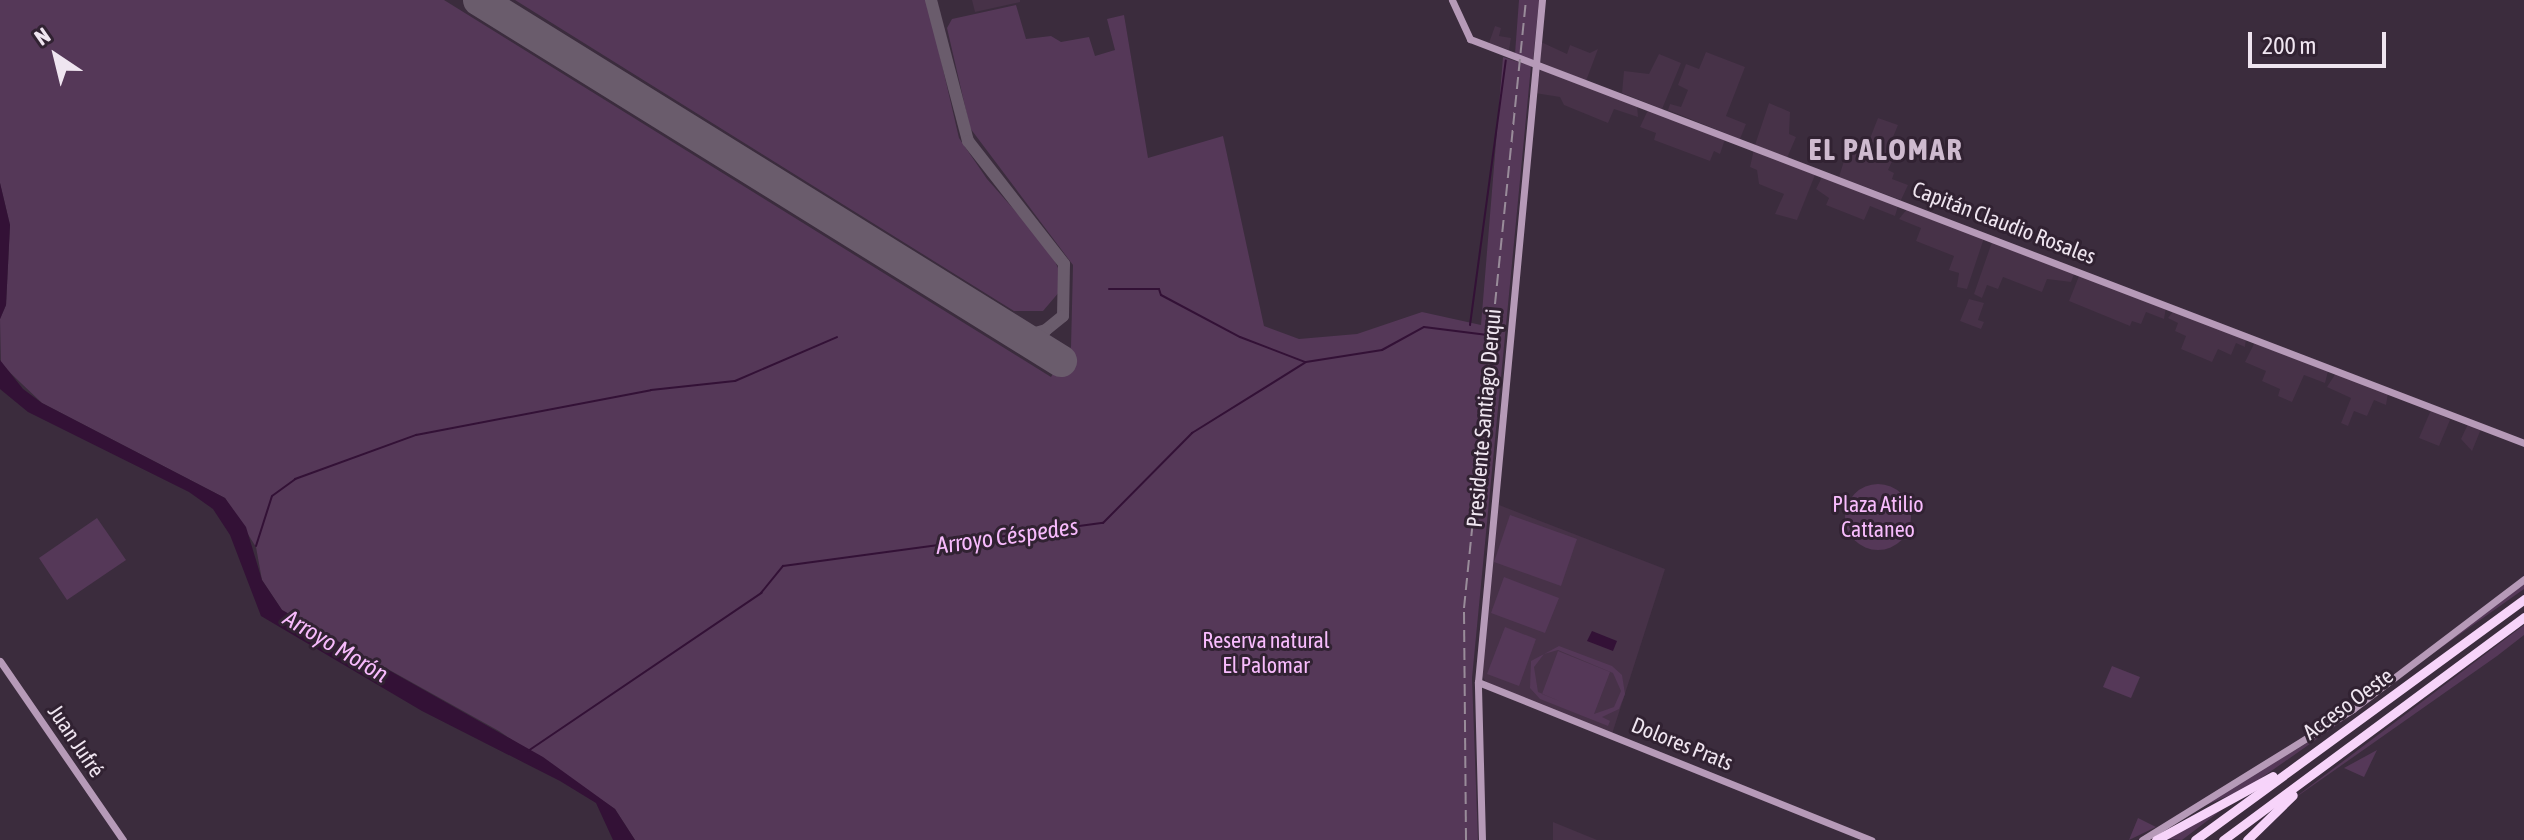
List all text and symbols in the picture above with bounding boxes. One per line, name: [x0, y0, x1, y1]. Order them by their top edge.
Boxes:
north arrow: [16, 16, 96, 96]
scale bar: [2252, 16, 2390, 66]
text: N: [29, 22, 55, 51]
text: 200 m: [2262, 32, 2316, 59]
district label: EL PALOMAR: [1808, 131, 1964, 167]
street label: Capitán Claudio Rosales: [1909, 176, 2099, 270]
street label: Presidente Santiago Derqui: [1461, 308, 1507, 528]
park label: Plaza Atilio Cattaneo: [1832, 491, 1924, 542]
water label: Arroyo Céspedes: [934, 512, 1080, 560]
water label: Arroyo Morón: [278, 604, 394, 688]
park label: Reserva natural El Palomar: [1202, 627, 1330, 678]
street label: Acceso Oeste: [2298, 662, 2398, 746]
street label: Juan Jufré: [42, 700, 110, 782]
street label: Dolores Prats: [1627, 712, 1737, 776]

